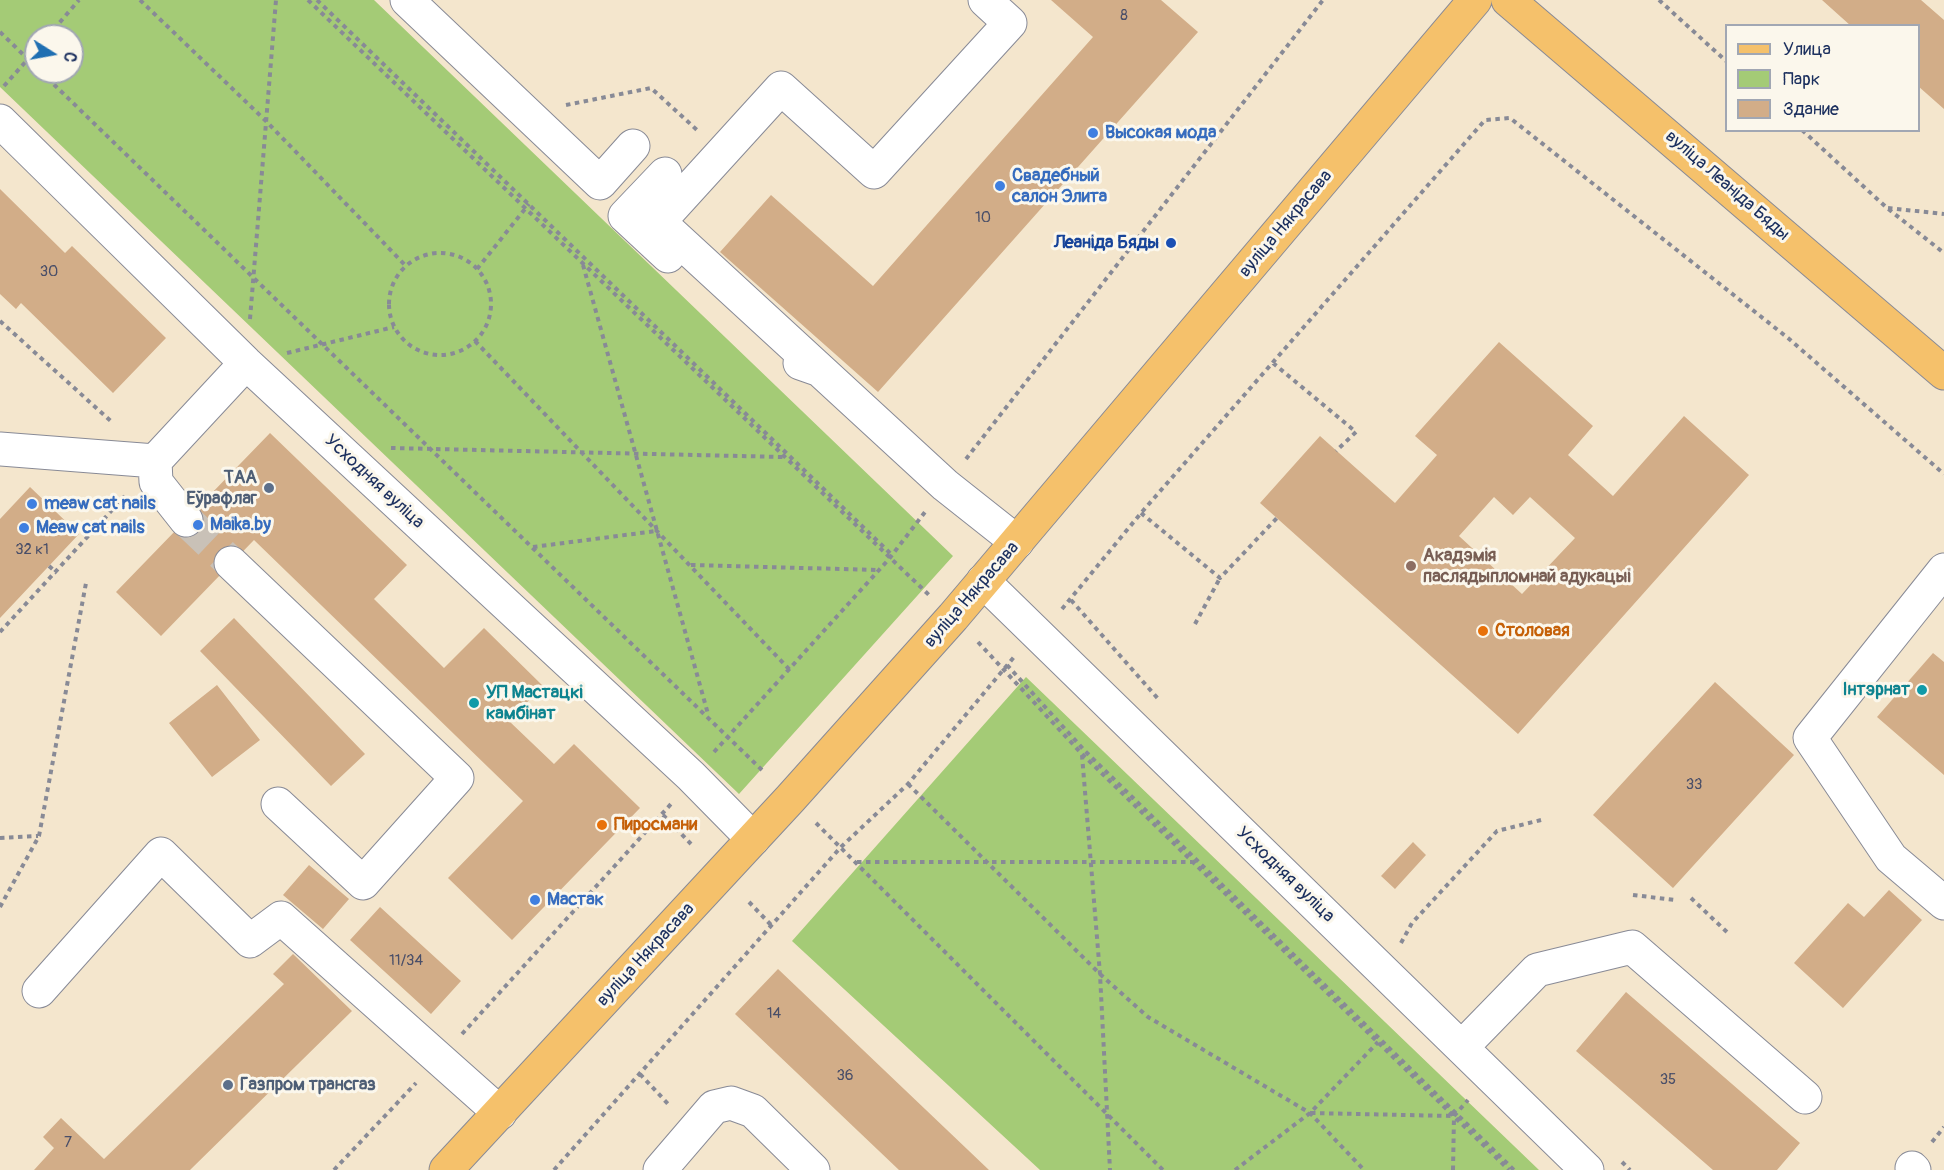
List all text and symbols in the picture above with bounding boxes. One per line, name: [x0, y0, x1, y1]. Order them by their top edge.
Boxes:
house number: 8: [1120, 7, 1128, 25]
north arrow: [24, 24, 84, 84]
legend: [1725, 24, 1920, 132]
text: Улица: [1783, 38, 1831, 61]
text: С: [59, 50, 80, 64]
text: Парк: [1783, 68, 1820, 91]
text: Здание: [1783, 98, 1839, 121]
place label: Высокая мода: [1105, 122, 1216, 144]
marker: Высокая мода: [1086, 126, 1100, 140]
street label: вуліца Леаніда Бяды: [1660, 126, 1794, 246]
place label: Свадебный салон Элита: [1012, 165, 1107, 207]
street label: вуліца Някрасава: [1235, 166, 1337, 282]
marker: Свадебный салон Элита: [993, 179, 1007, 193]
house number: 10: [975, 209, 991, 227]
place label: Леаніда Бяды: [1054, 232, 1159, 254]
marker: Леаніда Бяды: [1164, 236, 1178, 250]
house number: 30: [40, 263, 58, 281]
street label: Усходняя вуліца: [320, 430, 428, 534]
place label: ТАА Еўрафлаг: [186, 467, 257, 510]
marker: ТАА Еўрафлаг: [262, 481, 276, 495]
place label: meaw cat nails: [44, 493, 156, 515]
marker: meaw cat nails: [25, 497, 39, 511]
place label: Maika.by: [210, 514, 271, 536]
place label: Meaw cat nails: [36, 517, 144, 539]
marker: Maika.by: [191, 518, 205, 532]
marker: Meaw cat nails: [17, 521, 31, 535]
street label: вуліца Някрасава: [920, 538, 1024, 652]
house number: 32 к1: [15, 541, 49, 559]
place label: Акадэмія паслядыпломнай адукацыі: [1423, 545, 1631, 588]
marker: Акадэмія паслядыпломнай адукацыі: [1404, 559, 1418, 573]
place label: Столовая: [1495, 620, 1570, 642]
marker: Столовая: [1476, 624, 1490, 638]
place label: Інтэрнат: [1842, 679, 1910, 701]
place label: УП Мастацкі камбінат: [486, 682, 583, 724]
marker: Інтэрнат: [1915, 683, 1929, 697]
marker: УП Мастацкі камбінат: [467, 696, 481, 710]
house number: 33: [1686, 776, 1702, 794]
place label: Пиросмани: [614, 814, 697, 836]
marker: Пиросмани: [595, 818, 609, 832]
street label: Усходняя вуліца: [1231, 823, 1339, 927]
place label: Мастак: [547, 889, 604, 911]
marker: Мастак: [528, 893, 542, 907]
street label: вуліца Някрасава: [593, 899, 699, 1011]
house number: 11/34: [389, 952, 423, 970]
house number: 14: [767, 1005, 781, 1023]
house number: 36: [836, 1067, 854, 1085]
house number: 35: [1660, 1071, 1676, 1089]
place label: Газпром трансгаз: [240, 1074, 376, 1096]
marker: Газпром трансгаз: [221, 1078, 235, 1092]
house number: 7: [64, 1134, 72, 1152]

